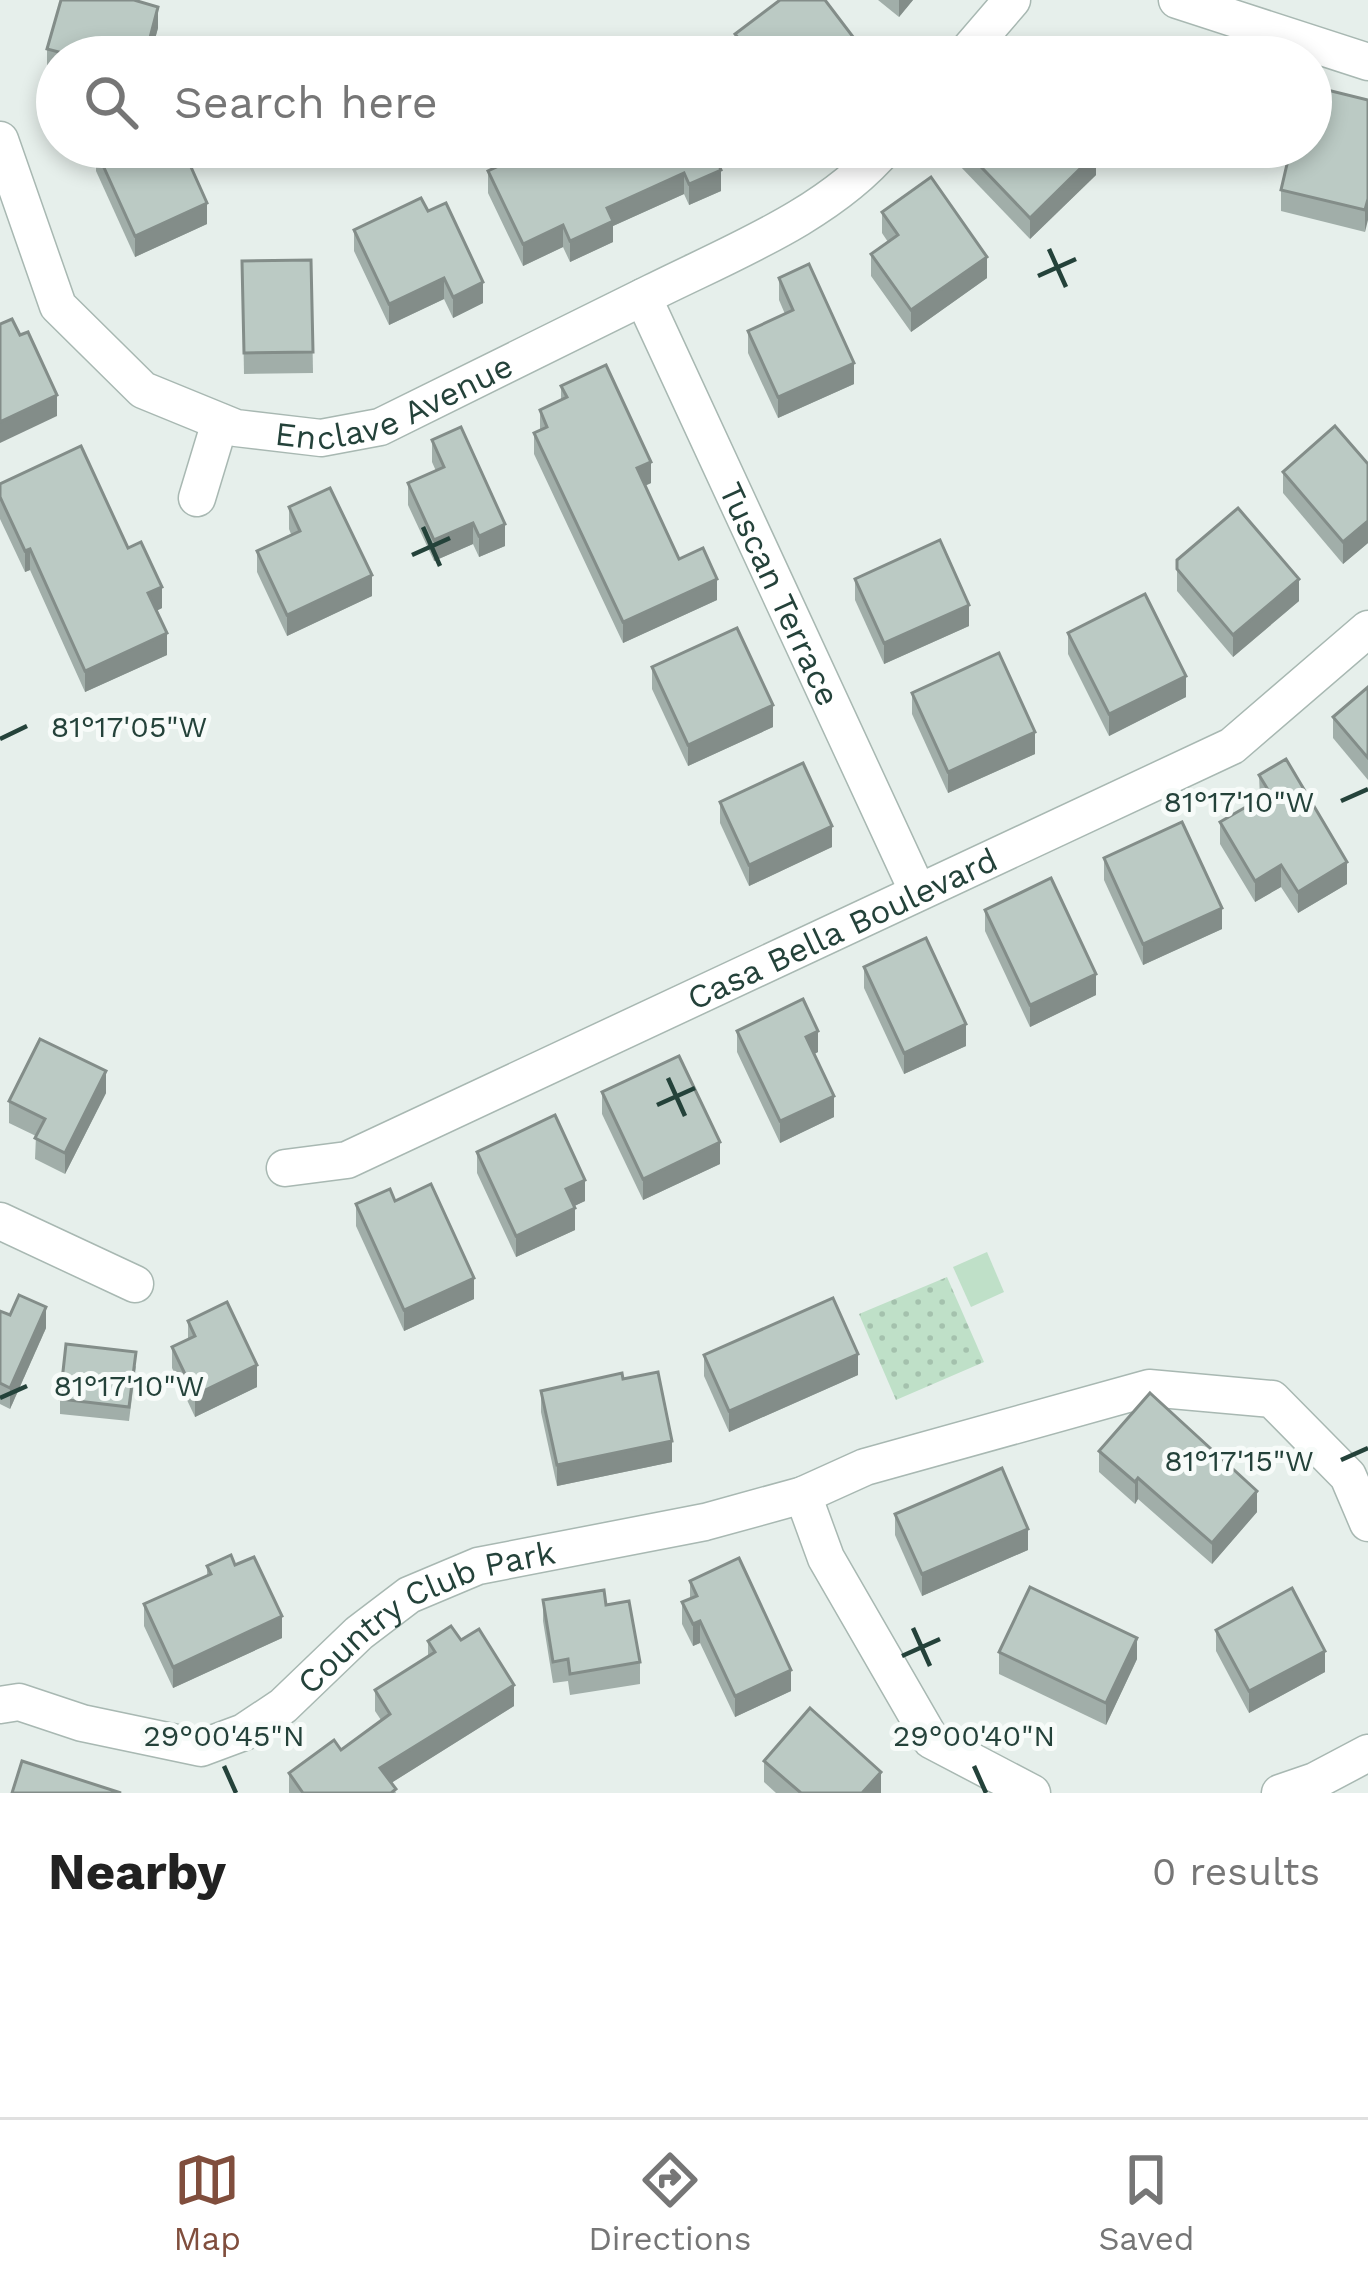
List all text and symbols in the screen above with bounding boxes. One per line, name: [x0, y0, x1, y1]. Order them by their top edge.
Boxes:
search box: [36, 36, 1332, 168]
icon: search: [78, 69, 144, 135]
text: Search here: [174, 76, 438, 129]
street label: Enclave Avenue: [273, 345, 519, 458]
street label: Tuscan Terrace: [712, 476, 849, 712]
text: 81°17'05"W: [51, 709, 207, 744]
text: 81°17'10"W: [1164, 784, 1314, 819]
street label: Casa Bella Boulevard: [681, 839, 1003, 1018]
text: 81°17'10"W: [54, 1368, 204, 1403]
text: 81°17'15"W: [1164, 1443, 1314, 1478]
street label: Country Club Park: [289, 1532, 558, 1701]
text: 29°00'45"N: [143, 1718, 305, 1753]
text: 29°00'40"N: [893, 1718, 1055, 1753]
text: Nearby: [48, 1842, 226, 1901]
text: 0 results: [1152, 1849, 1320, 1894]
tab: Map: [174, 2147, 241, 2258]
tab: Directions: [588, 2147, 751, 2258]
tab: Saved: [1099, 2147, 1194, 2258]

